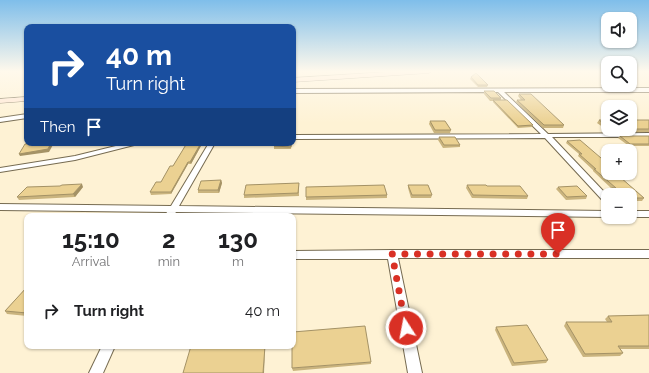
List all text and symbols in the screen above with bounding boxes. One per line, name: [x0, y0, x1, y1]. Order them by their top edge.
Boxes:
map controls: [601, 12, 637, 224]
button: sound: [601, 12, 637, 48]
text: 40 m: [106, 39, 172, 72]
icon: right: [40, 40, 92, 92]
button: search: [601, 56, 637, 92]
text: Turn right: [106, 73, 185, 94]
button: layers: [601, 100, 637, 136]
icon: arrive: [83, 116, 105, 138]
text: Then: [40, 118, 75, 136]
button: +: [601, 144, 637, 180]
button: −: [601, 188, 637, 224]
pin: [541, 213, 575, 254]
icon: arrive: [547, 219, 569, 241]
text: 15:10: [62, 225, 120, 254]
text: 2: [162, 225, 176, 254]
text: 130: [218, 225, 258, 254]
text: Arrival: [72, 254, 110, 269]
text: min: [158, 254, 180, 269]
text: m: [232, 254, 244, 269]
icon: right: [40, 300, 62, 322]
text: Turn right: [74, 302, 144, 320]
text: 40 m: [245, 302, 280, 320]
position arrow: [385, 307, 427, 349]

